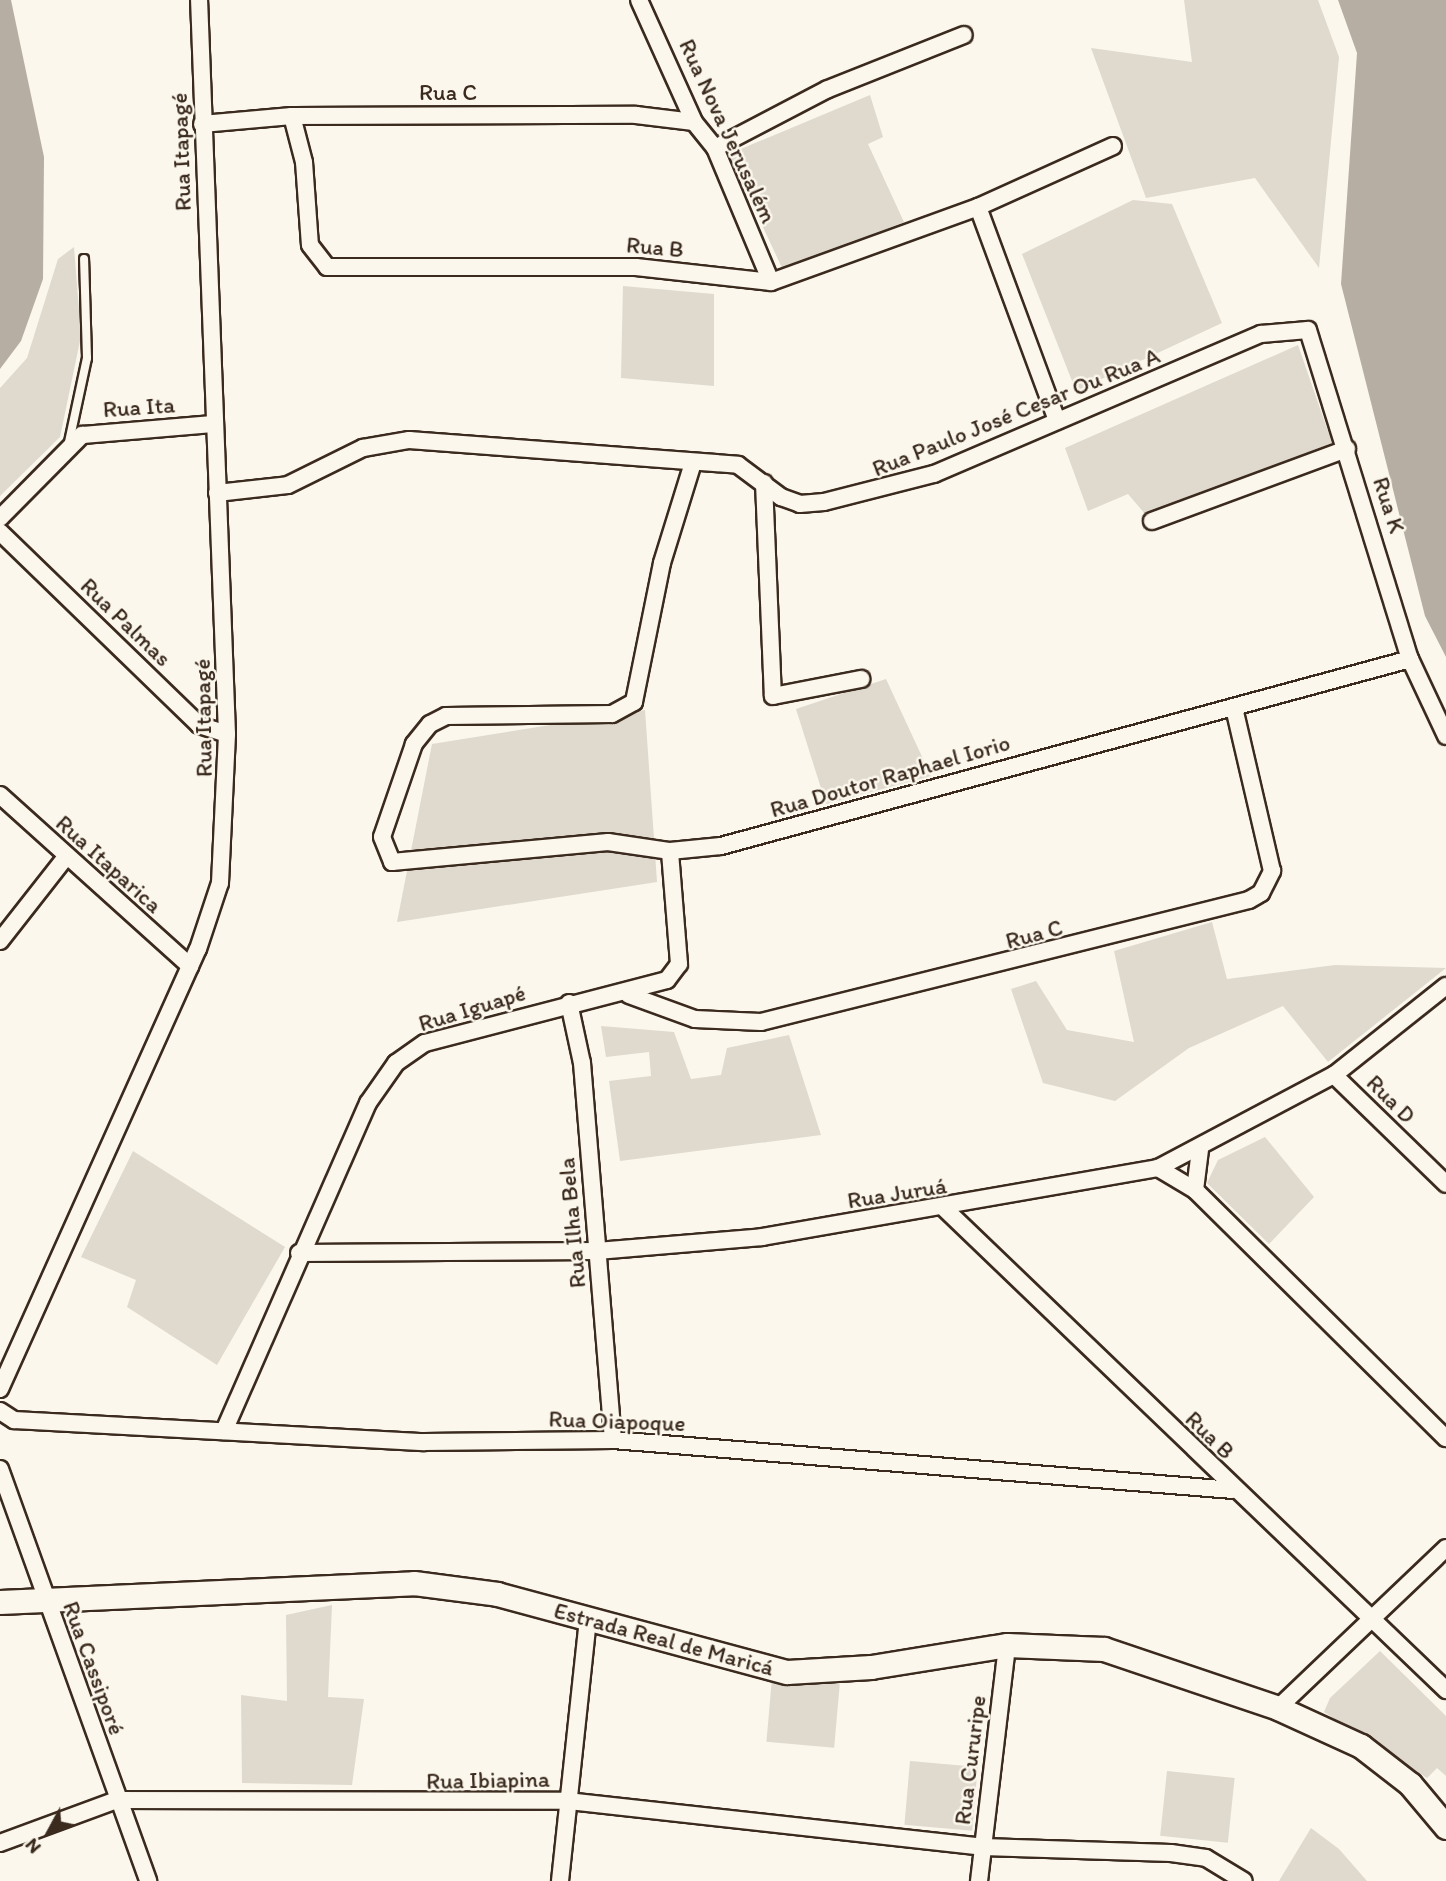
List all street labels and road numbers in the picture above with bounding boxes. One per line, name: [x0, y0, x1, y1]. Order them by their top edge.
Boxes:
street label: Rua Nova Jerusalém: [673, 34, 783, 228]
street label: Rua C: [419, 78, 477, 106]
street label: Rua Itapagé: [165, 93, 197, 211]
street label: Rua B: [625, 231, 685, 263]
street label: Rua Paulo José Cesar Ou Rua A: [869, 342, 1163, 482]
street label: Rua Ita: [102, 391, 176, 423]
street label: Rua K: [1367, 473, 1411, 537]
street label: Rua Palmas: [75, 572, 177, 672]
street label: Rua Itapagé: [188, 659, 218, 777]
street label: Rua Doutor Raphael Iorio: [767, 729, 1013, 823]
street label: Rua Itaparica: [50, 809, 168, 919]
street label: Rua C: [1002, 913, 1066, 955]
street label: Rua Iguapé: [415, 979, 529, 1037]
street label: Rua D: [1361, 1069, 1421, 1129]
street label: Rua Ilha Bela: [553, 1157, 591, 1289]
street label: Rua Juruá: [845, 1172, 949, 1214]
street label: Rua Oiapoque: [548, 1405, 686, 1437]
street label: Rua B: [1180, 1405, 1240, 1465]
street label: Estrada Real de Maricá: [551, 1596, 777, 1682]
street label: Rua Cassiporé: [57, 1597, 131, 1739]
street label: Rua Cururipe: [948, 1694, 992, 1826]
street label: Rua Ibiapina: [426, 1765, 550, 1795]

